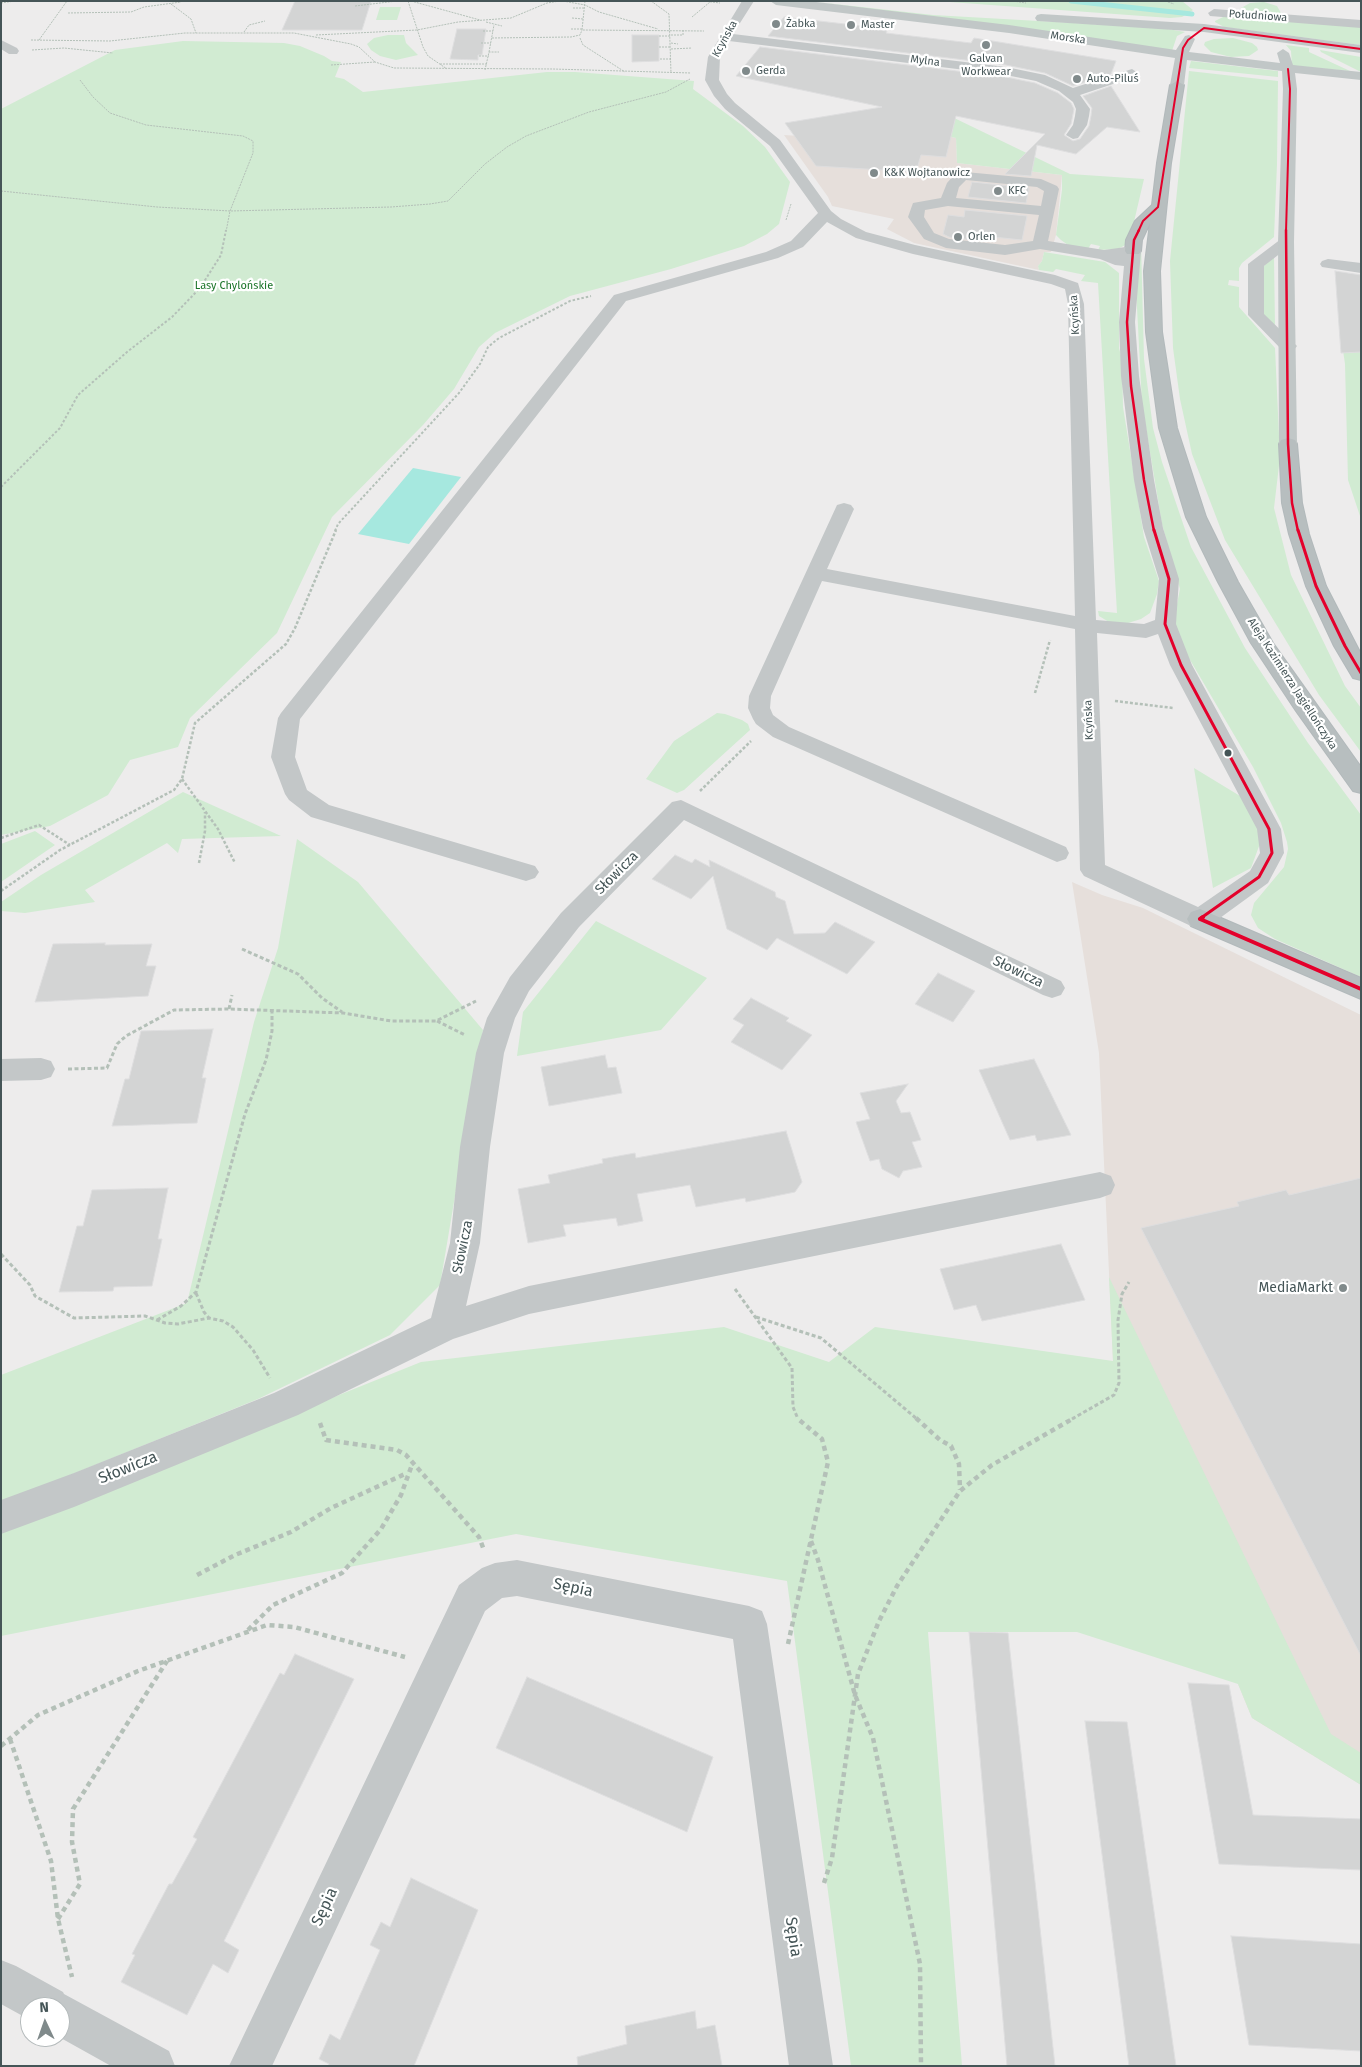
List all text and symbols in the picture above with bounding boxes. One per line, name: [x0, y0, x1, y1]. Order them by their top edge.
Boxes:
street label: Południowa: [1228, 7, 1288, 25]
place label: Żabka: [786, 17, 816, 31]
street label: Kcyńska: [710, 18, 740, 60]
marker: Żabka: [770, 18, 782, 30]
place label: Master: [861, 18, 895, 32]
marker: Master: [845, 19, 857, 31]
street label: Morska: [1049, 29, 1087, 47]
marker: Galvan Workwear: [980, 39, 992, 51]
place label: Galvan Workwear: [961, 52, 1011, 78]
street label: Mylna: [909, 53, 941, 69]
place label: Gerda: [756, 64, 785, 78]
marker: Gerda: [740, 65, 752, 77]
place label: Auto-Piluś: [1087, 72, 1139, 86]
marker: Auto-Piluś: [1071, 73, 1083, 85]
place label: K&K Wojtanowicz: [884, 166, 970, 180]
marker: K&K Wojtanowicz: [868, 167, 880, 179]
place label: KFC: [1008, 184, 1026, 198]
marker: KFC: [992, 185, 1004, 197]
place label: Orlen: [968, 230, 995, 244]
marker: Orlen: [952, 231, 964, 243]
park label: Lasy Chylońskie: [195, 279, 273, 293]
street label: Kcyńska: [1067, 295, 1083, 335]
street label: Aleja Kazimierza Jagiellończyka: [1244, 616, 1340, 752]
street label: Kcyńska: [1082, 700, 1096, 740]
unlabelled marker: [1223, 748, 1233, 758]
street label: Słowicza: [592, 848, 642, 898]
street label: Słowicza: [990, 953, 1046, 991]
street label: Słowicza: [449, 1219, 477, 1275]
place label: MediaMarkt: [1258, 1280, 1333, 1296]
marker: MediaMarkt: [1337, 1282, 1349, 1294]
street label: Słowicza: [96, 1447, 160, 1489]
street label: Sępia: [551, 1574, 595, 1602]
street label: Sępia: [308, 1885, 342, 1929]
street label: Sępia: [781, 1916, 805, 1958]
north arrow: [20, 1997, 70, 2047]
text: N: [39, 1999, 49, 2016]

